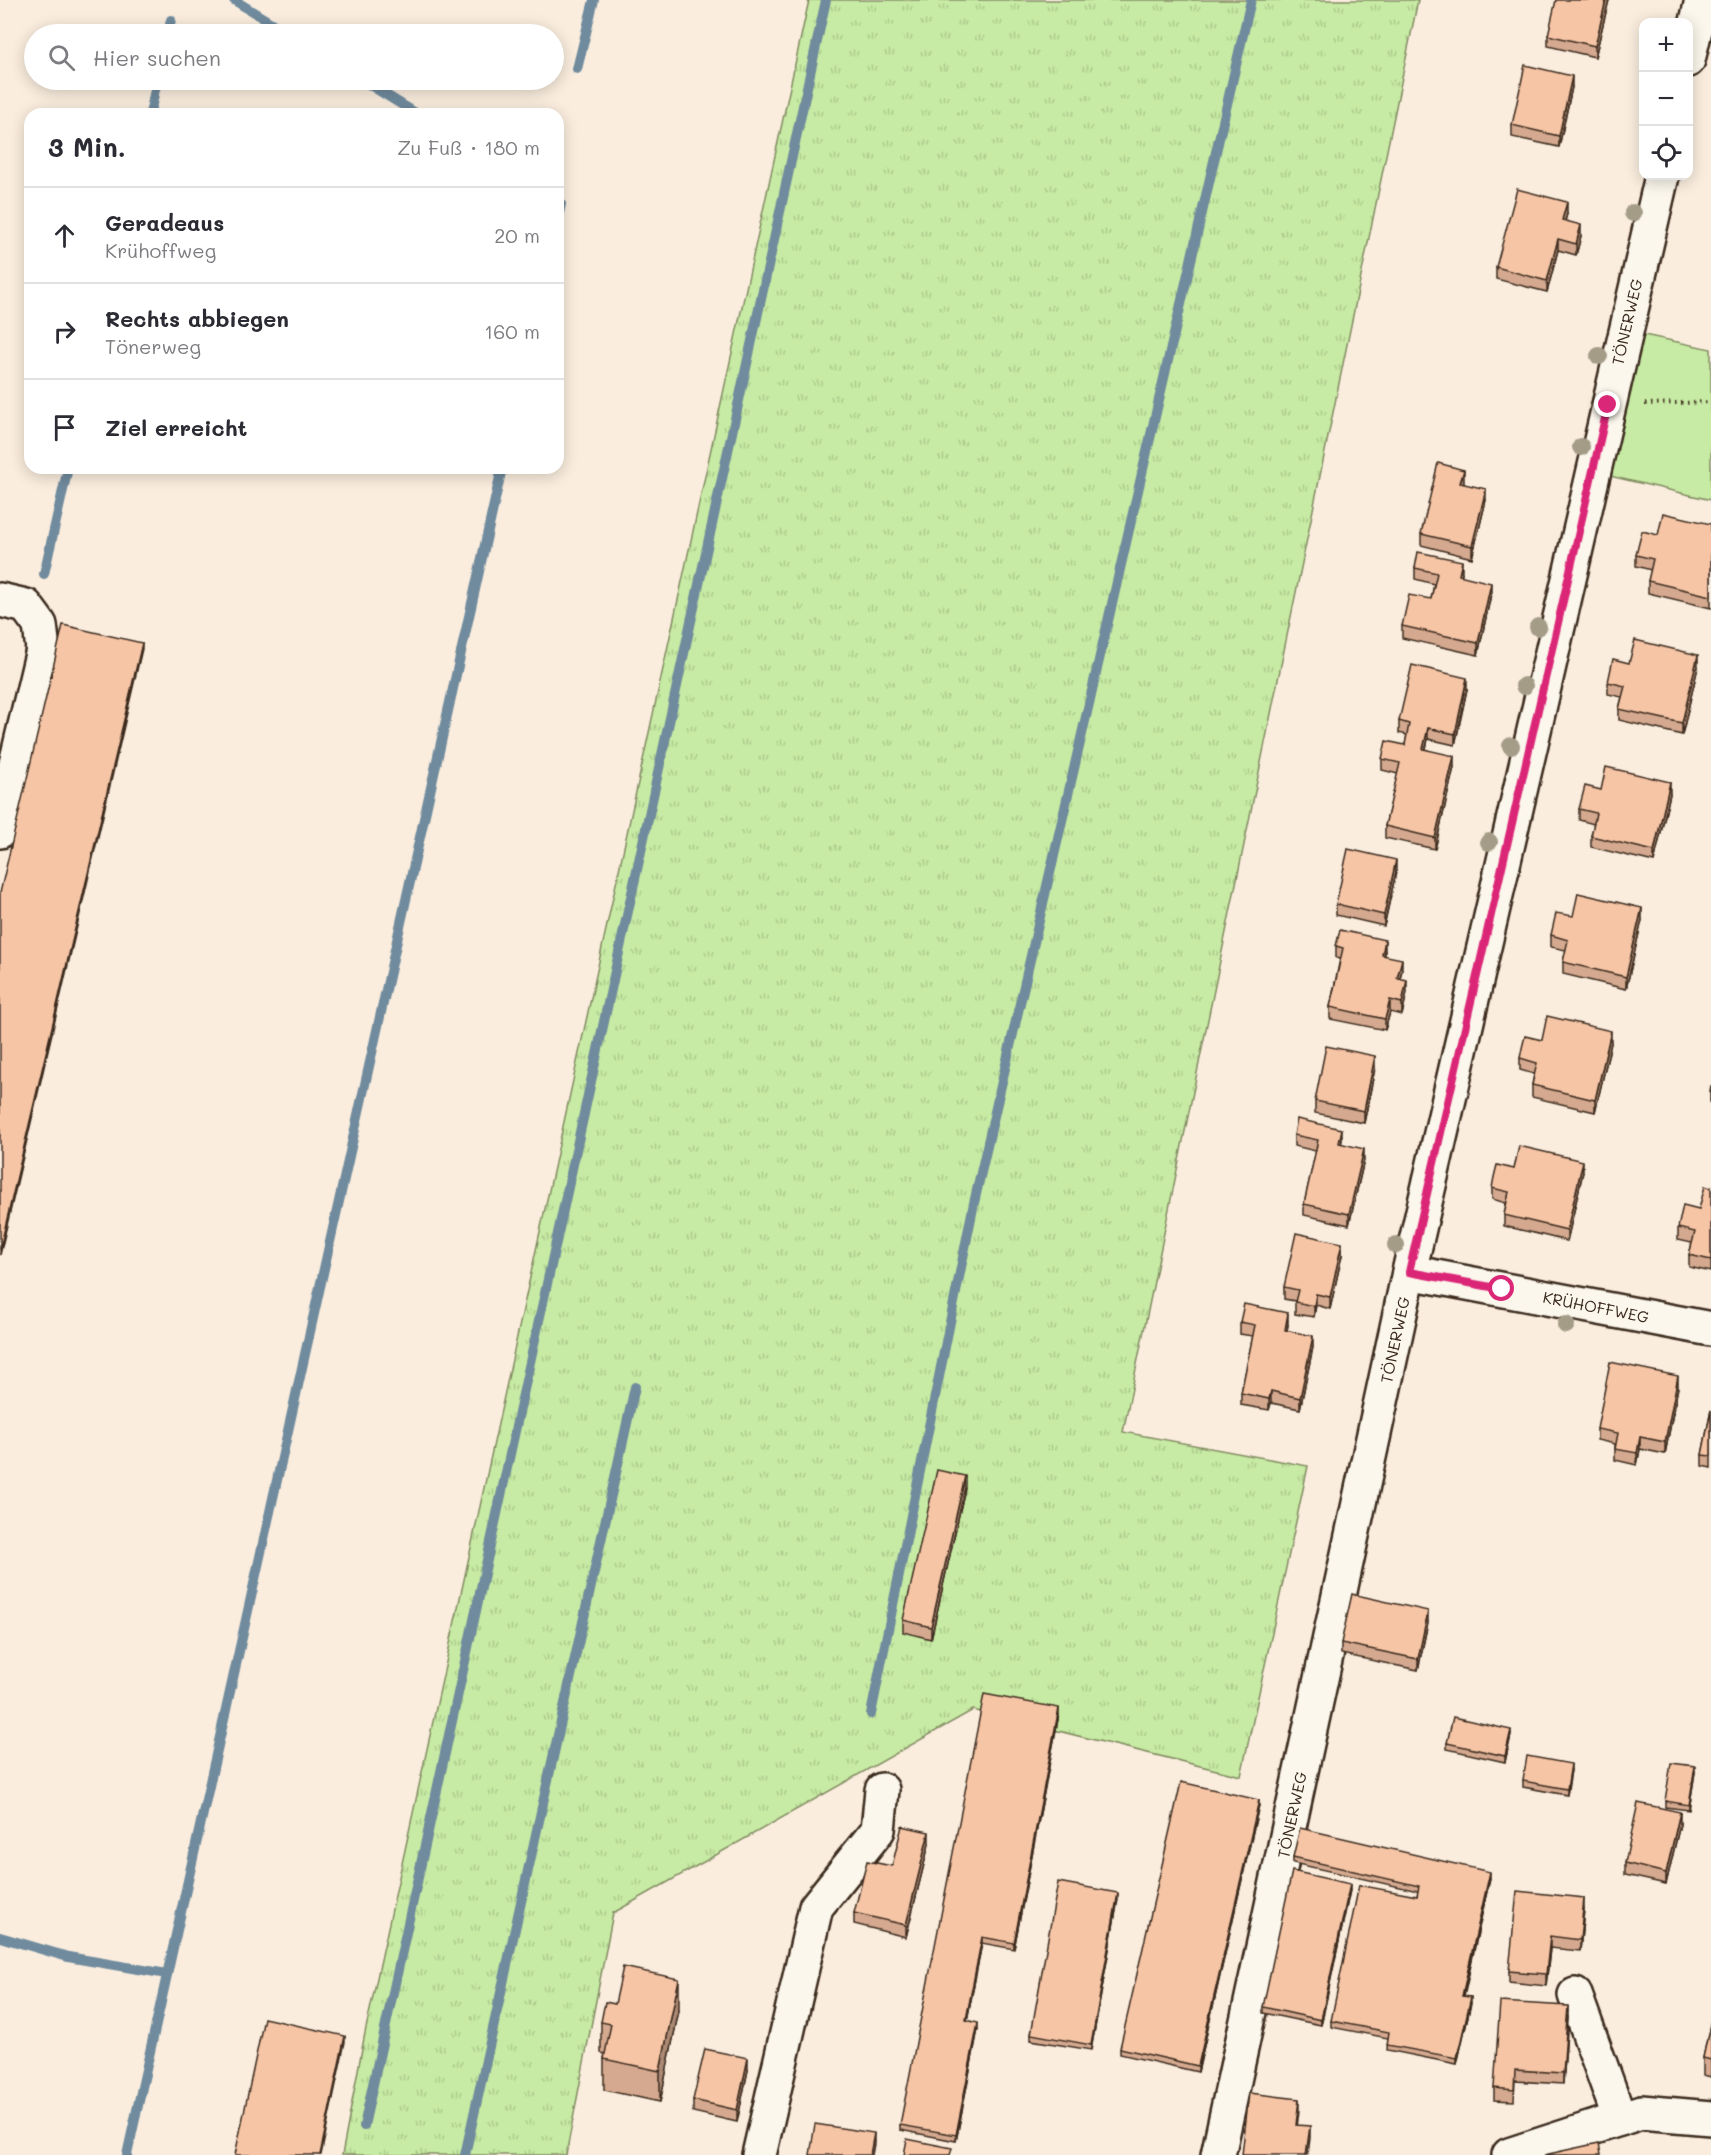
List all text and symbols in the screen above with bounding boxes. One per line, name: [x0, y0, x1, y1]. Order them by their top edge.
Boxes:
map controls: [1639, 18, 1693, 180]
button: +: [1639, 18, 1693, 72]
search box: [24, 24, 564, 90]
icon: search: [45, 41, 78, 74]
text: Hier suchen: [93, 43, 221, 72]
button: −: [1639, 72, 1693, 126]
button: locate: [1639, 126, 1693, 180]
text: 3 Min.: [48, 130, 126, 164]
text: Zu Fuß · 180 m: [397, 134, 540, 160]
text: Geradeaus: [105, 208, 224, 237]
icon: ahead: [48, 219, 81, 252]
text: 20 m: [494, 222, 540, 248]
text: Krühoffweg: [105, 237, 216, 263]
street label: TÖNERWEG: [1606, 277, 1647, 367]
text: Rechts abbiegen: [105, 304, 289, 333]
icon: right: [48, 315, 81, 348]
text: 160 m: [484, 318, 540, 344]
text: Tönerweg: [105, 333, 201, 359]
route end: [1594, 391, 1620, 417]
icon: arrive: [48, 411, 81, 444]
text: Ziel erreicht: [105, 413, 247, 442]
route start: [1488, 1275, 1514, 1301]
street label: KRÜHOFFWEG: [1541, 1286, 1651, 1327]
street label: TÖNERWEG: [1375, 1295, 1414, 1385]
street label: TÖNERWEG: [1272, 1770, 1311, 1860]

